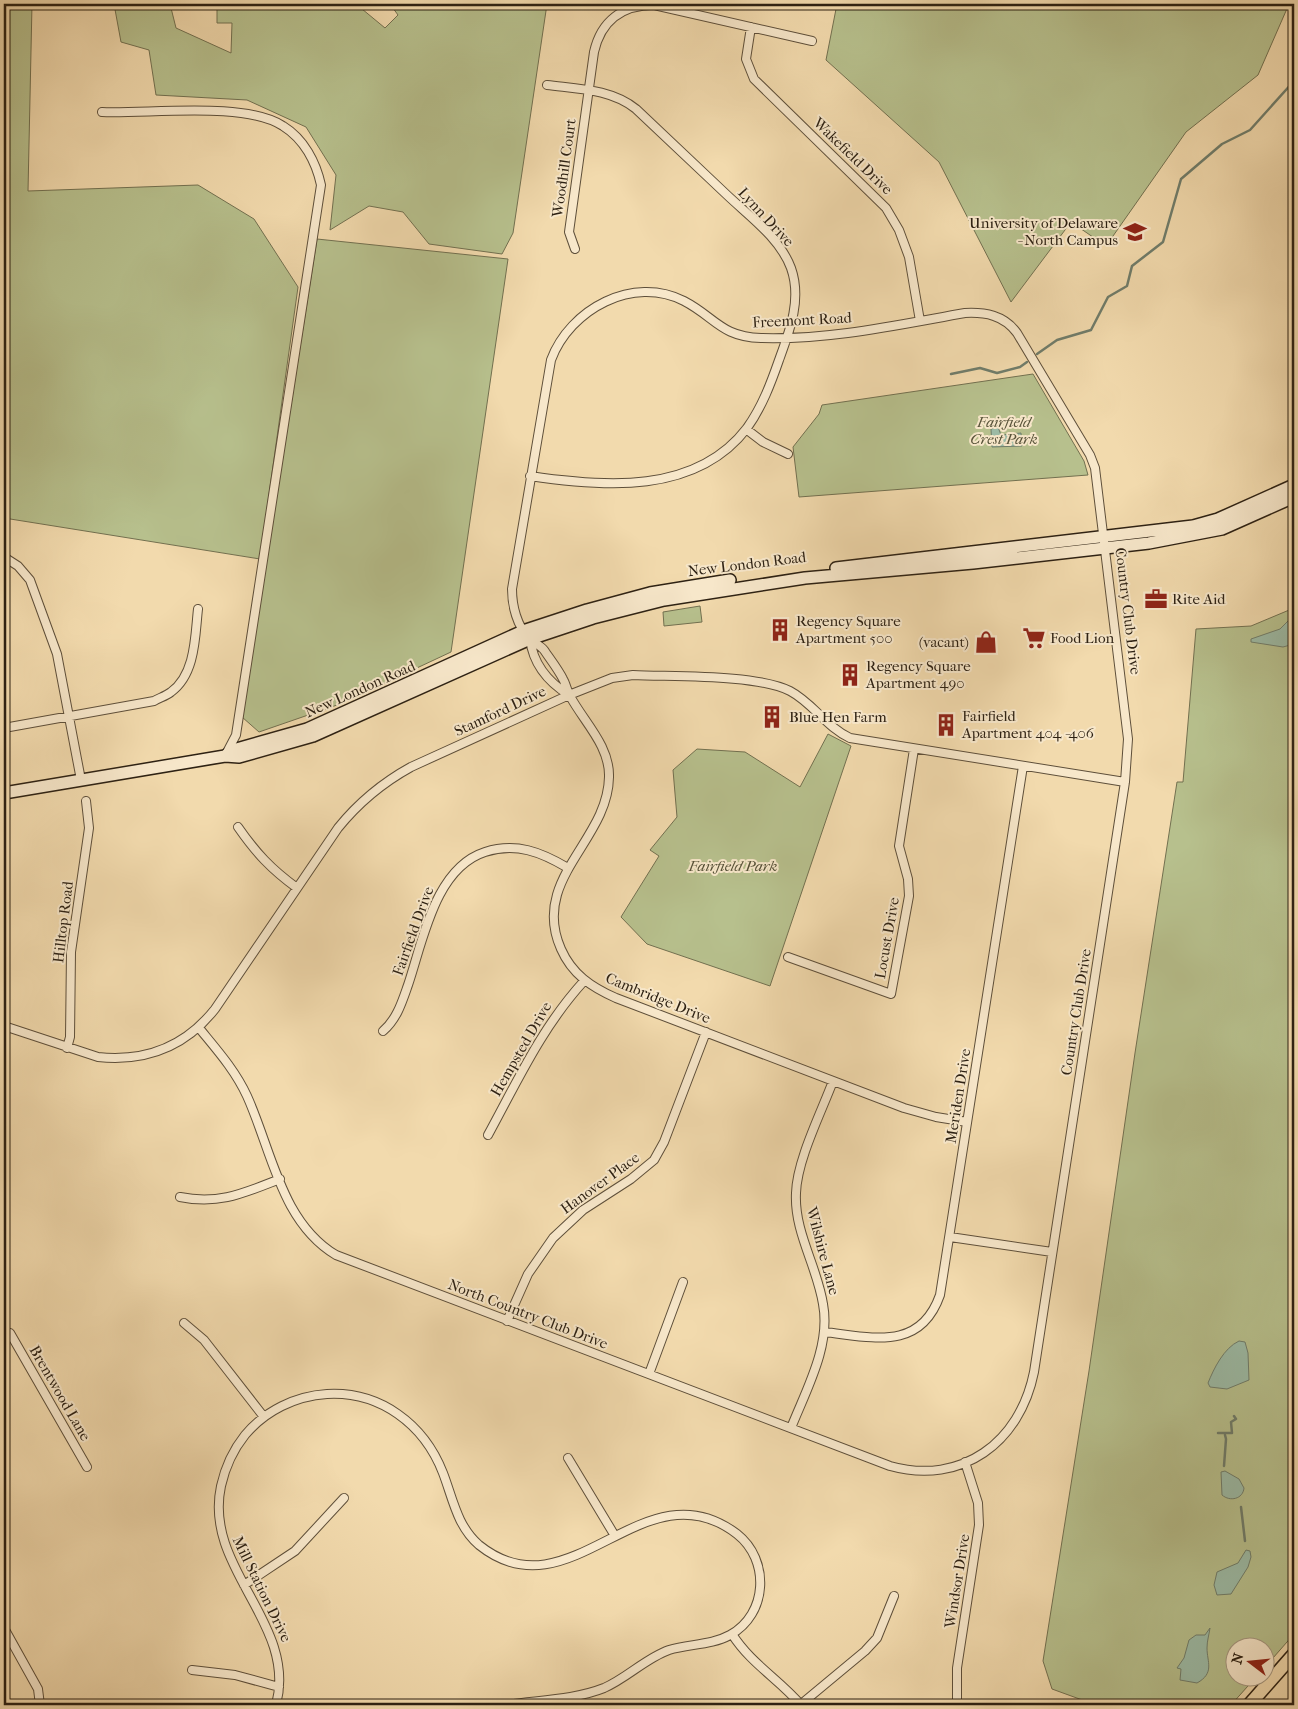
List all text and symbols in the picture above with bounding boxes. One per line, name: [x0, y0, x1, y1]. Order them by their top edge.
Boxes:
street label: Wakefield Drive: [809, 113, 897, 199]
street label: Woodhill Court: [548, 117, 580, 219]
street label: Lynn Drive: [734, 184, 798, 251]
place label: University of Delaware - North Campus: [969, 214, 1119, 249]
school or university icon: University of Delaware - North Campus: [1122, 219, 1148, 245]
street label: Freemont Road: [752, 308, 853, 332]
park label: Fairfield Crest Park: [970, 413, 1038, 448]
street label: Country Club Drive: [1111, 546, 1145, 676]
street label: New London Road: [687, 548, 808, 580]
office icon: Rite Aid: [1143, 586, 1169, 612]
place label: Rite Aid: [1172, 590, 1226, 608]
place label: Regency Square Apartment 500: [795, 612, 901, 647]
building icon: Regency Square Apartment 500: [767, 617, 793, 643]
supermarket icon: Food Lion: [1021, 625, 1047, 651]
shop icon: (vacant): [973, 629, 999, 655]
place label: Food Lion: [1050, 629, 1114, 647]
place label: (vacant): [919, 633, 969, 651]
street label: New London Road: [302, 656, 419, 721]
place label: Regency Square Apartment 490: [865, 657, 971, 692]
building icon: Regency Square Apartment 490: [837, 662, 863, 688]
street label: Stamford Drive: [451, 682, 549, 740]
building icon: Blue Hen Farm: [759, 704, 785, 730]
place label: Fairfield Apartment 404 -406: [961, 707, 1095, 742]
place label: Blue Hen Farm: [789, 708, 887, 726]
building icon: Fairfield Apartment 404 -406: [933, 712, 959, 738]
park label: Fairfield Park: [688, 857, 777, 875]
street label: Hilltop Road: [49, 879, 77, 964]
street label: Fairfield Drive: [389, 883, 438, 978]
street label: Locust Drive: [871, 895, 903, 980]
street label: Country Club Drive: [1057, 947, 1095, 1077]
street label: Cambridge Drive: [603, 969, 714, 1027]
street label: Hempsted Drive: [487, 998, 556, 1099]
street label: Meriden Drive: [942, 1047, 974, 1145]
street label: Hanover Place: [557, 1148, 643, 1218]
street label: Wilshire Lane: [802, 1204, 844, 1298]
street label: North Country Club Drive: [445, 1275, 611, 1353]
street label: Brentwood Lane: [25, 1342, 95, 1444]
street label: Windsor Drive: [941, 1532, 973, 1630]
street label: Mill Station Drive: [229, 1533, 296, 1645]
north arrow: [1226, 1636, 1276, 1686]
text: N: [1228, 1651, 1248, 1666]

